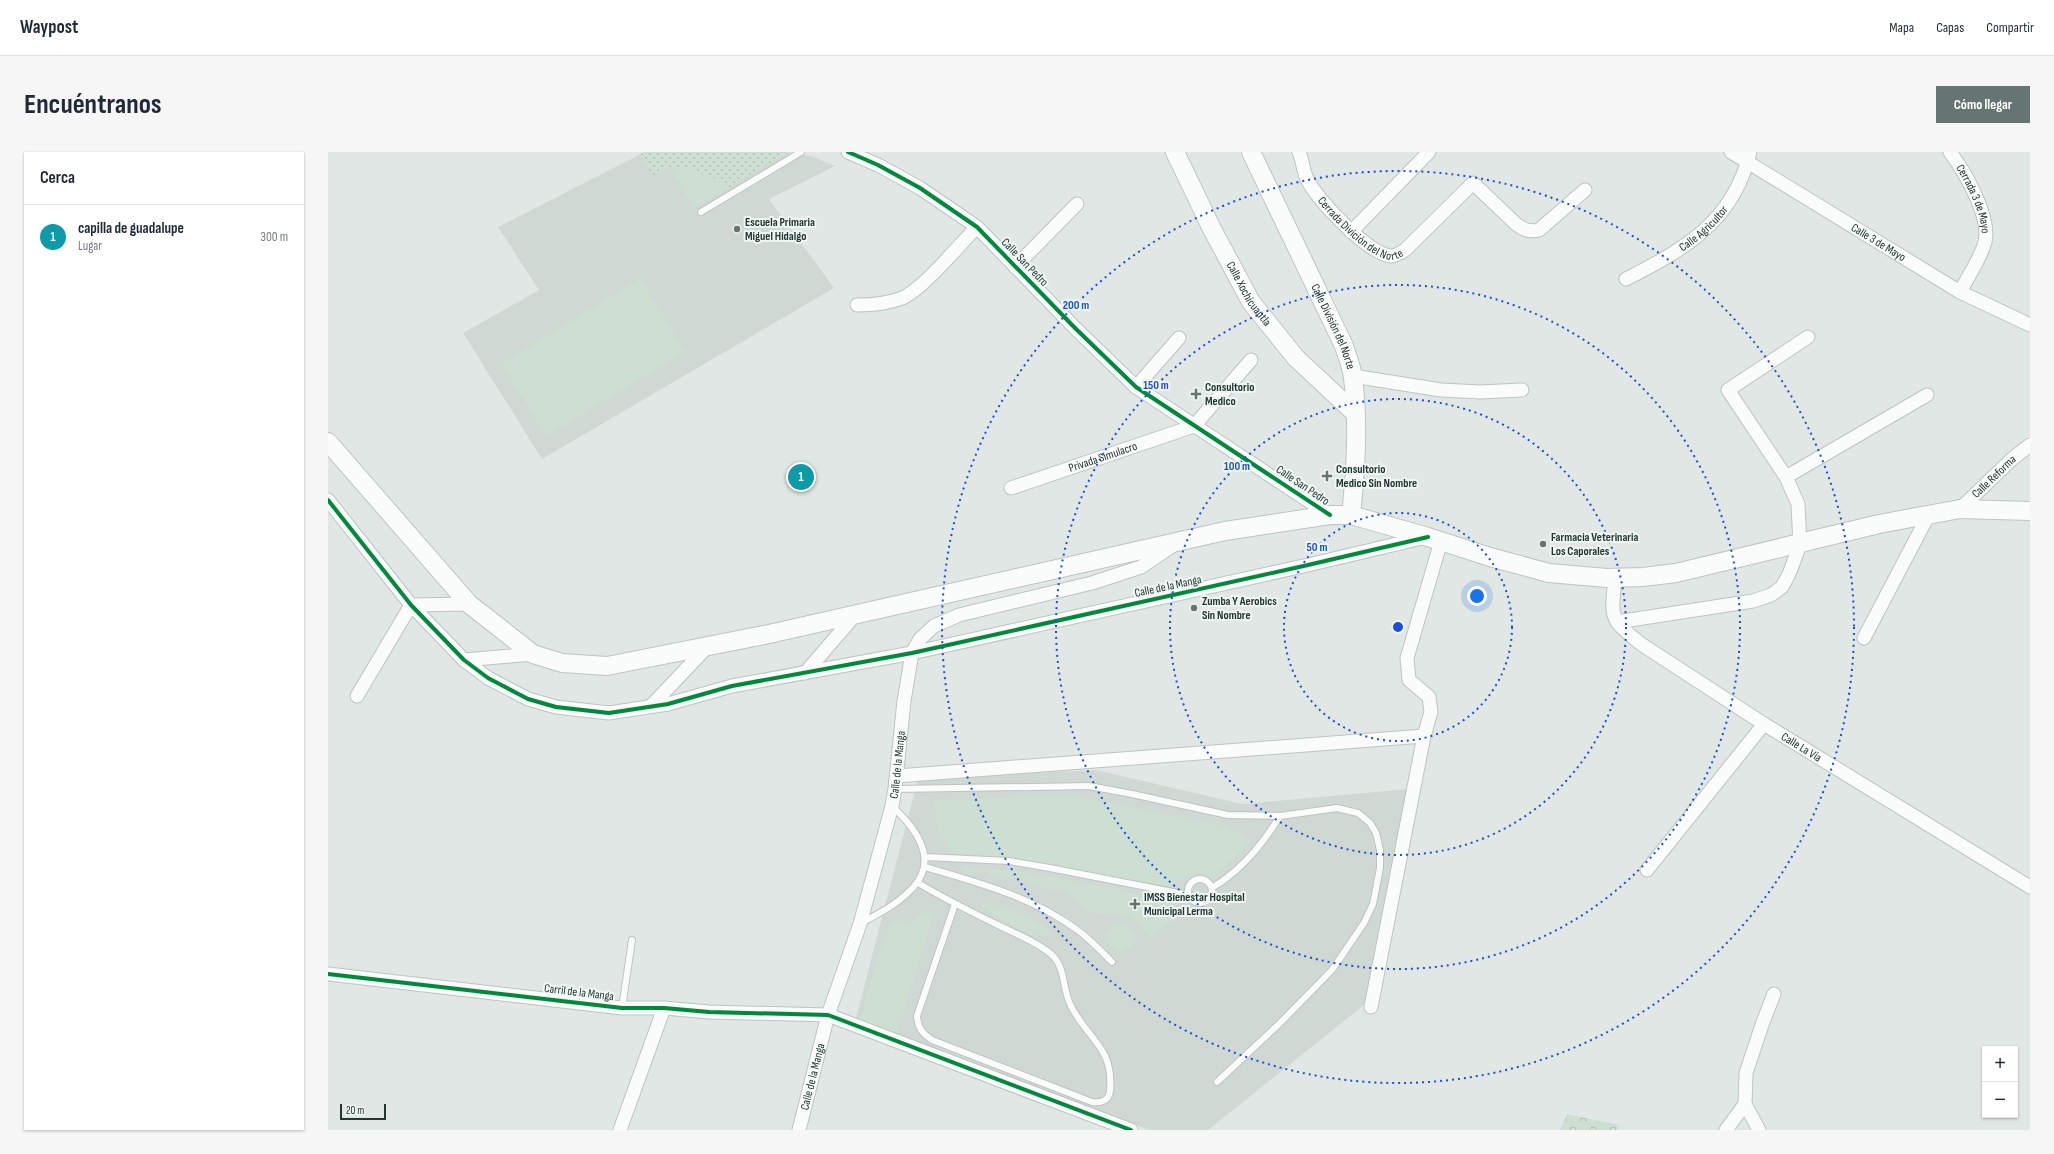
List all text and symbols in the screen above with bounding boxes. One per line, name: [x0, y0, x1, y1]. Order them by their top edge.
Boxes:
text: Waypost: [20, 16, 78, 39]
text: Mapa: [1889, 19, 1914, 36]
text: Capas: [1936, 19, 1964, 36]
text: Compartir: [1986, 19, 2034, 36]
button: Cómo llegar: [1936, 86, 2030, 123]
text: Encuéntranos: [24, 88, 162, 121]
street label: Cerrada 3 de Mayo: [1952, 162, 1993, 234]
text: Cerca: [40, 168, 75, 188]
street label: Cerrada Divición del Norte: [1314, 194, 1406, 264]
street label: Calle Agricultor: [1676, 202, 1732, 255]
place label: Escuela Primaria Miguel Hidalgo: [745, 215, 815, 244]
text: capilla de guadalupe: [78, 219, 184, 238]
street label: Calle 3 de Mayo: [1848, 220, 1908, 265]
marker: Escuela Primaria Miguel Hidalgo: [732, 224, 742, 234]
text: 1: [50, 229, 56, 245]
text: 300 m: [261, 229, 288, 245]
street label: Calle San Pedro: [998, 235, 1051, 290]
text: Lugar: [78, 238, 102, 254]
street label: Calle Xochicuautla: [1223, 259, 1275, 330]
street label: Calle División del Norte: [1307, 281, 1358, 371]
text: 200 m: [1063, 298, 1089, 313]
text: 150 m: [1143, 378, 1169, 393]
place label: Consultorio Medico: [1205, 380, 1254, 409]
marker: Consultorio Medico: [1190, 388, 1202, 400]
street label: Privada Simulacro: [1067, 439, 1139, 476]
street label: Calle Reforma: [1969, 452, 2019, 501]
text: 100 m: [1224, 459, 1250, 474]
pin: 1: [788, 462, 814, 492]
street label: Calle San Pedro: [1273, 462, 1332, 509]
place label: Consultorio Medico Sin Nombre: [1336, 462, 1417, 491]
marker: Consultorio Medico Sin Nombre: [1321, 470, 1333, 482]
place label: Farmacia Veterinaria Los Caporales: [1551, 530, 1638, 559]
marker: Farmacia Veterinaria Los Caporales: [1538, 539, 1548, 549]
text: 50 m: [1307, 540, 1327, 555]
street label: Calle de la Manga: [1133, 572, 1203, 601]
your location: [1467, 586, 1487, 606]
place label: Zumba Y Aerobics Sin Nombre: [1202, 594, 1277, 623]
marker: Zumba Y Aerobics Sin Nombre: [1189, 603, 1199, 613]
centre of rings: [1391, 620, 1405, 634]
street label: Calle La Vía: [1778, 729, 1825, 766]
street label: Calle de la Manga: [886, 730, 909, 800]
place label: IMSS Bienestar Hospital Municipal Lerma: [1144, 890, 1245, 919]
marker: IMSS Bienestar Hospital Municipal Lerma: [1129, 898, 1141, 910]
street label: Carril de la Manga: [543, 981, 615, 1004]
street label: Calle de la Manga: [797, 1042, 829, 1112]
map controls: [1982, 1046, 2018, 1118]
button: +: [1982, 1046, 2018, 1082]
button: −: [1982, 1082, 2018, 1118]
scale bar: [340, 1102, 386, 1121]
text: 20 m: [346, 1104, 364, 1117]

